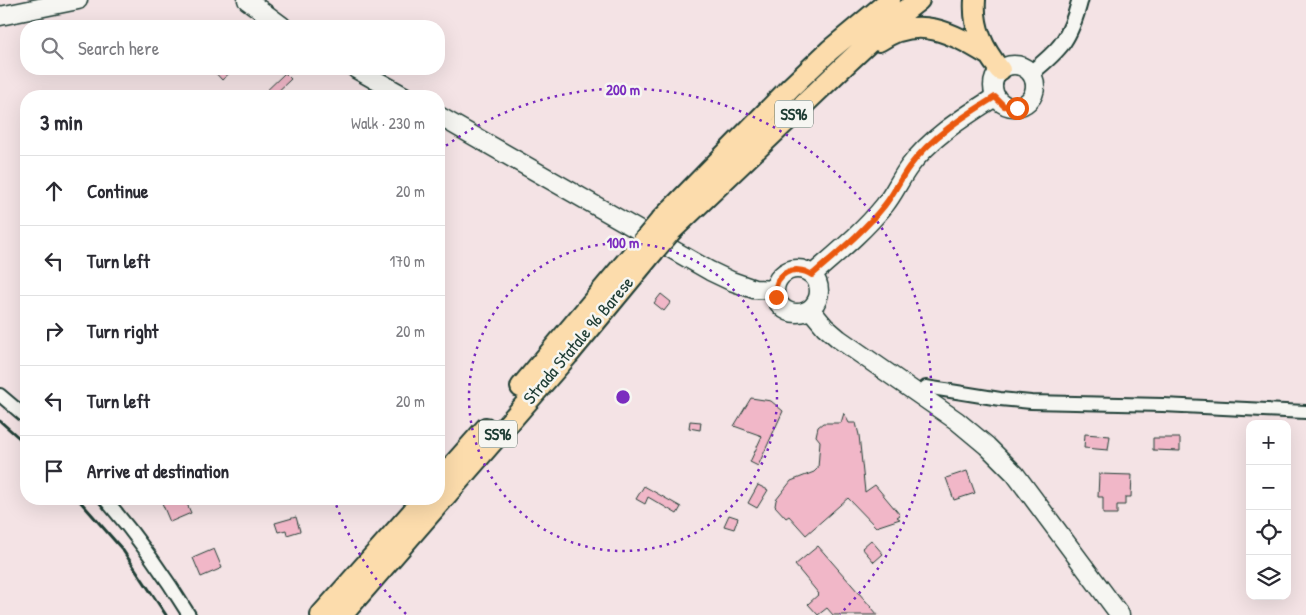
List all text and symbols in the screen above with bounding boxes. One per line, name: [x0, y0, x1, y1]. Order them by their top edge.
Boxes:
search box: [20, 20, 445, 75]
icon: search: [38, 34, 66, 62]
text: Search here: [78, 35, 159, 61]
text: 200 m: [606, 79, 640, 100]
route start: [1006, 97, 1029, 120]
road number: SS96: [775, 100, 813, 128]
text: 3 min: [40, 108, 83, 137]
text: Walk · 230 m: [351, 112, 425, 134]
icon: ahead: [40, 177, 68, 205]
text: Continue: [87, 178, 148, 204]
text: 20 m: [396, 180, 425, 202]
text: 100 m: [607, 232, 639, 253]
icon: left: [40, 247, 68, 275]
text: Turn left: [87, 248, 150, 274]
text: 170 m: [390, 250, 425, 272]
street label: Strada Statale 96 Barese: [517, 271, 639, 409]
route end: [765, 286, 788, 309]
icon: right: [40, 317, 68, 345]
text: Turn right: [87, 318, 158, 344]
text: 20 m: [396, 320, 425, 342]
icon: left: [40, 387, 68, 415]
text: Turn left: [87, 388, 150, 414]
centre of rings: [614, 388, 632, 406]
text: 20 m: [396, 390, 425, 412]
road number: SS96: [479, 420, 517, 448]
map controls: [1246, 420, 1291, 600]
button: +: [1246, 420, 1291, 465]
icon: arrive: [40, 457, 68, 485]
text: Arrive at destination: [87, 458, 229, 484]
button: −: [1246, 465, 1291, 510]
button: locate: [1246, 510, 1291, 555]
button: layers: [1246, 555, 1291, 600]

